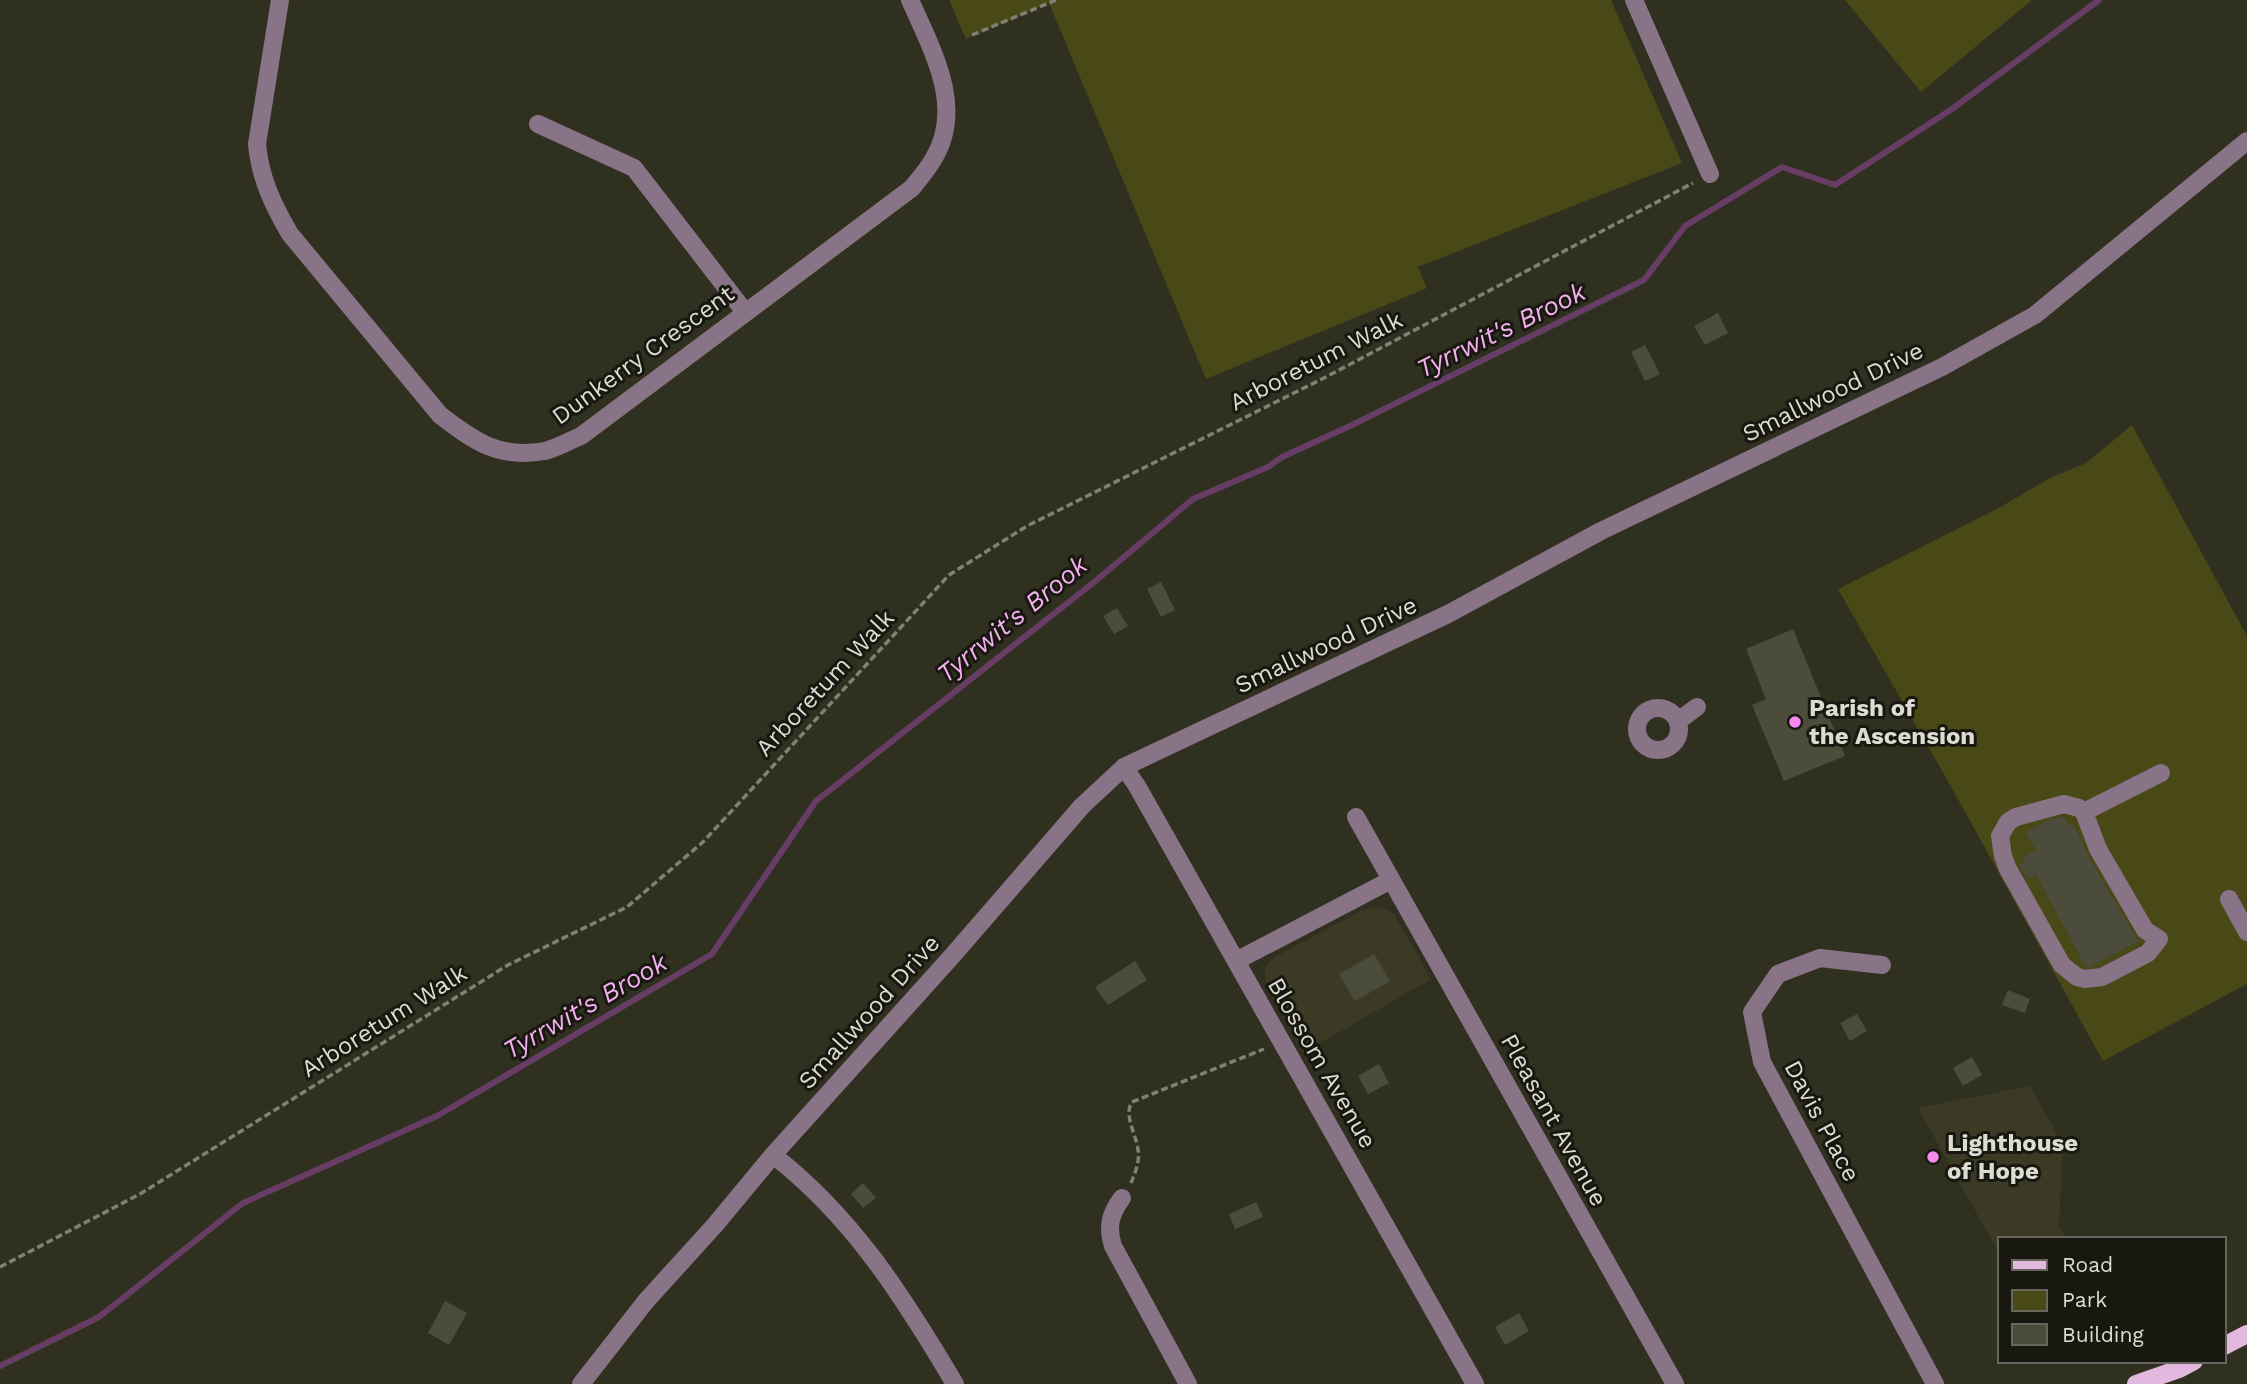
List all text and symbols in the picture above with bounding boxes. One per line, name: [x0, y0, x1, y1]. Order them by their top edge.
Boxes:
water label: Tyrrwit's Brook: [1412, 276, 1591, 384]
street label: Dunkerry Crescent: [547, 280, 739, 430]
street label: Arboretum Walk: [1225, 305, 1407, 417]
street label: Smallwood Drive: [1738, 336, 1928, 448]
water label: Tyrrwit's Brook: [931, 549, 1094, 689]
street label: Smallwood Drive: [1231, 591, 1421, 699]
street label: Arboretum Walk: [750, 604, 900, 762]
place label: Parish of the Ascension: [1809, 694, 1975, 750]
marker: Parish of the Ascension: [1787, 714, 1803, 730]
street label: Smallwood Drive: [793, 929, 945, 1095]
water label: Tyrrwit's Brook: [498, 947, 673, 1065]
street label: Arboretum Walk: [296, 959, 472, 1083]
street label: Blossom Avenue: [1262, 973, 1382, 1153]
street label: Pleasant Avenue: [1495, 1029, 1613, 1211]
street label: Davis Place: [1778, 1056, 1866, 1186]
place label: Lighthouse of Hope: [1947, 1129, 2078, 1185]
marker: Lighthouse of Hope: [1925, 1149, 1941, 1165]
legend: [1998, 1237, 2226, 1363]
text: Road: [2062, 1252, 2113, 1277]
text: Park: [2062, 1287, 2107, 1312]
text: Building: [2062, 1322, 2144, 1347]

